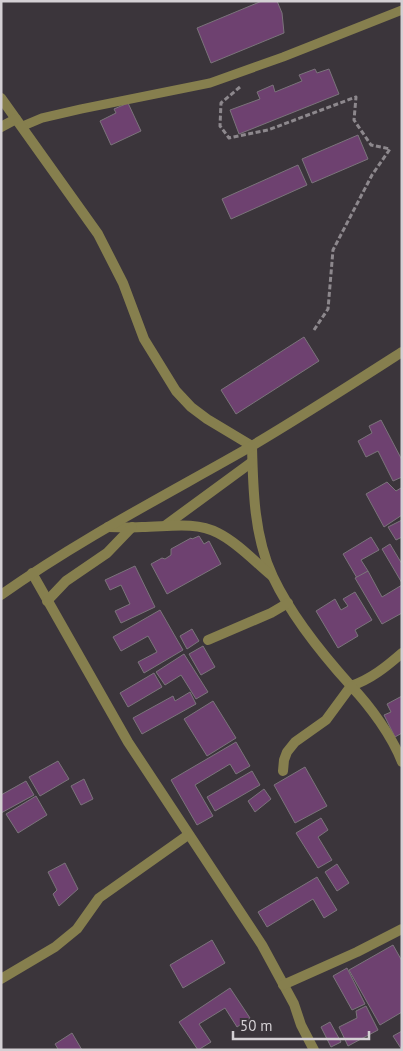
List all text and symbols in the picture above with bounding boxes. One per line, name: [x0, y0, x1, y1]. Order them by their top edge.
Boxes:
scale bar: [233, 1008, 369, 1040]
text: 50 m: [240, 1016, 273, 1035]

